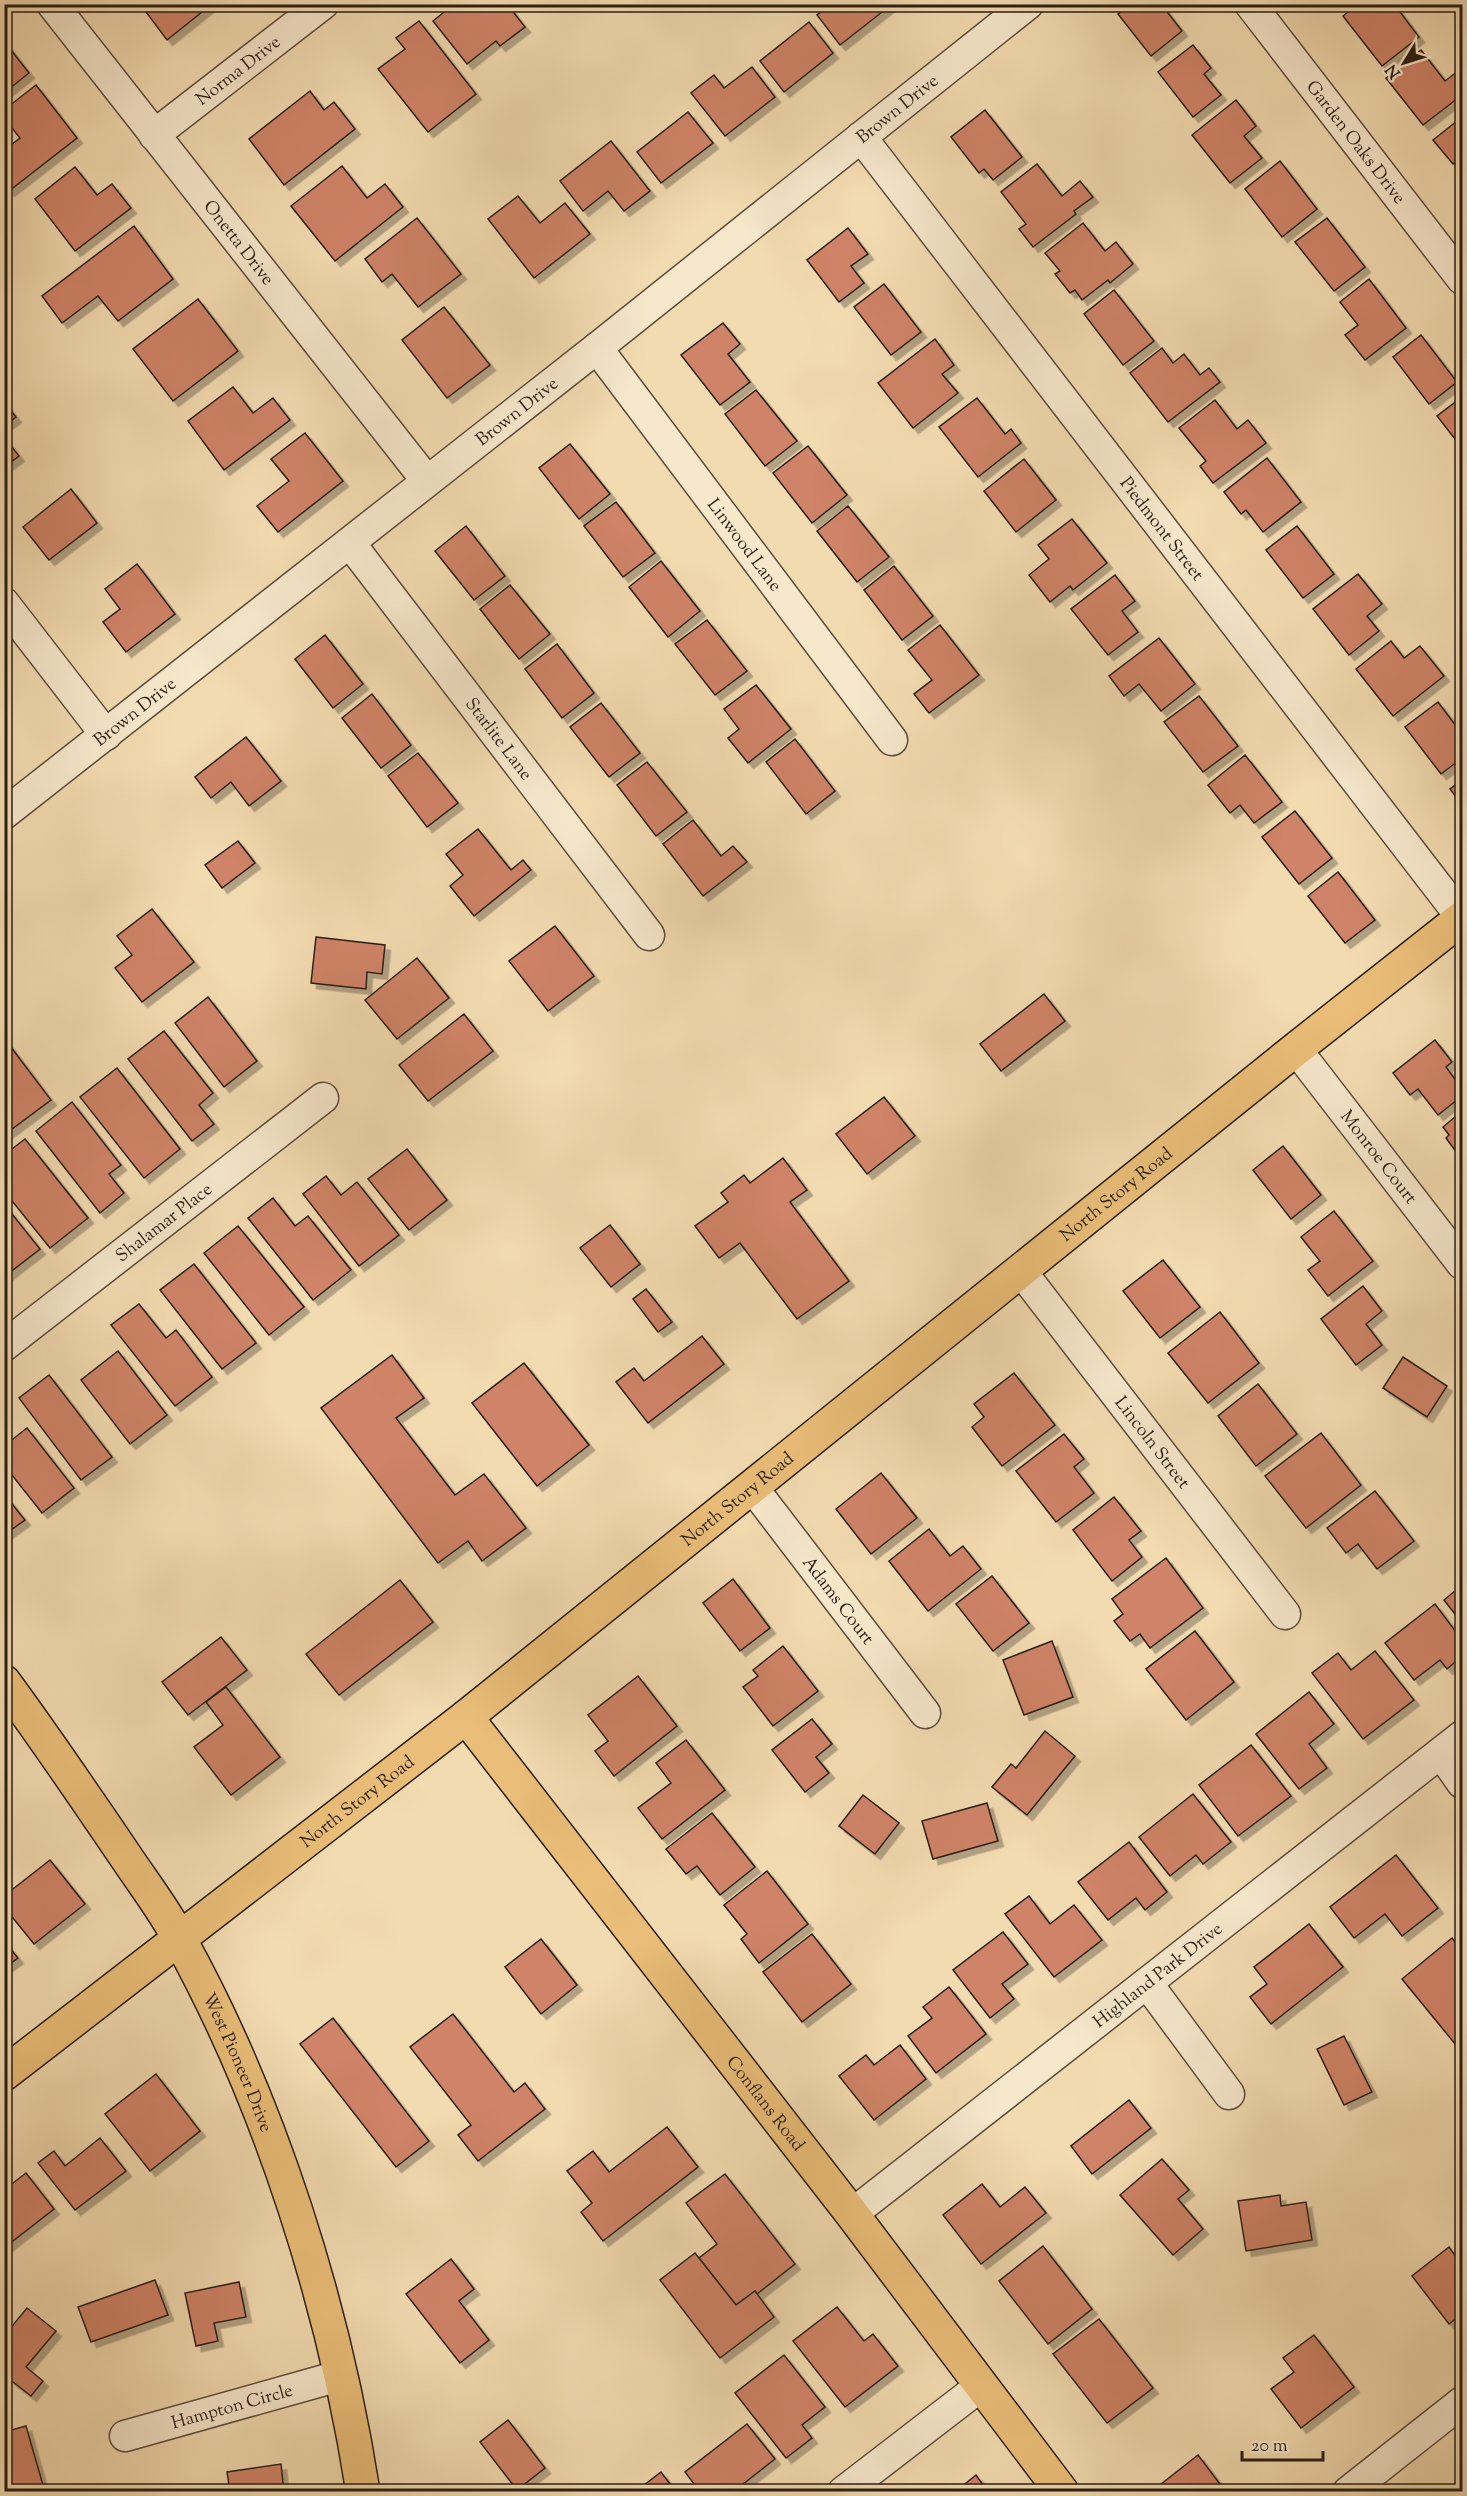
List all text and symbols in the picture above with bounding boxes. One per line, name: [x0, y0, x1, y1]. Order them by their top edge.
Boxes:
street label: Norma Drive: [191, 30, 287, 113]
north arrow: [1374, 33, 1434, 93]
text: N: [1381, 58, 1407, 83]
street label: Brown Drive: [852, 69, 945, 151]
street label: Garden Oaks Drive: [1299, 76, 1411, 210]
street label: Onetta Drive: [196, 195, 279, 292]
street label: Brown Drive: [471, 372, 565, 453]
street label: Piedmont Street: [1112, 472, 1209, 587]
street label: Linwood Lane: [700, 494, 787, 598]
street label: Brown Drive: [89, 672, 183, 754]
street label: Starlite Lane: [458, 693, 538, 787]
street label: Monroe Court: [1333, 1105, 1422, 1210]
street label: North Story Road: [1055, 1142, 1179, 1249]
street label: Shalamar Place: [111, 1178, 219, 1270]
street label: Lincoln Street: [1107, 1392, 1195, 1495]
street label: North Story Road: [677, 1447, 800, 1554]
street label: Adams Court: [795, 1552, 879, 1651]
street label: North Story Road: [296, 1750, 421, 1855]
street label: Highland Park Drive: [1088, 1917, 1229, 2035]
street label: West Pioneer Drive: [195, 1989, 278, 2136]
street label: Conflans Road: [719, 2051, 810, 2158]
street label: Hampton Circle: [169, 2379, 296, 2437]
scale bar: [1242, 2424, 1323, 2462]
text: 20 m: [1251, 2434, 1288, 2460]

